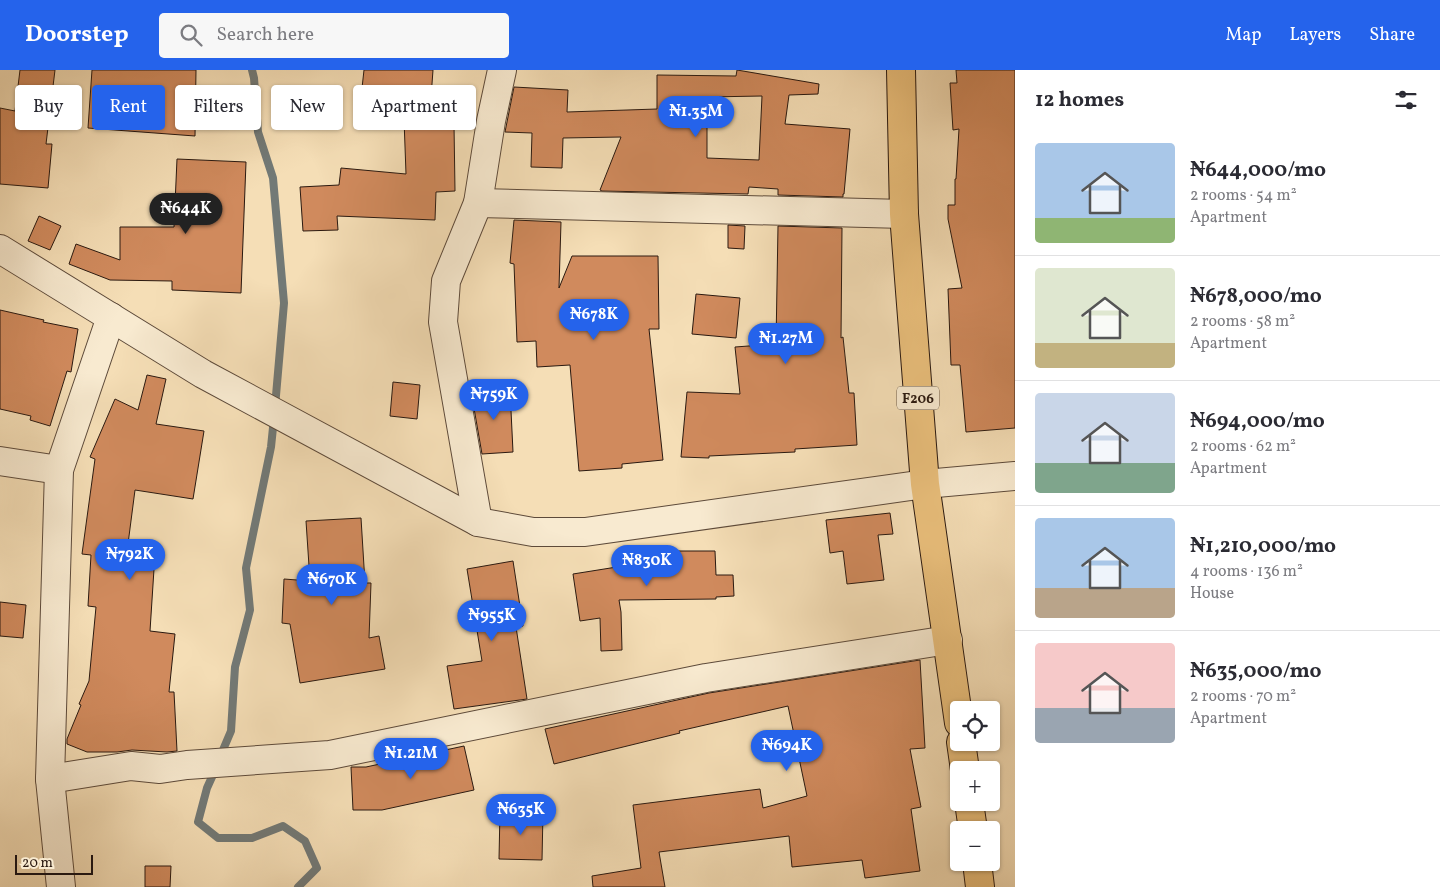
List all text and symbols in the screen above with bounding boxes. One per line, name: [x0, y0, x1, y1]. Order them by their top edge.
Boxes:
search box: [159, 13, 509, 58]
text: Doorstep: [25, 18, 129, 52]
icon: search: [177, 21, 205, 49]
text: Search here: [217, 22, 314, 48]
text: Map: [1225, 23, 1261, 48]
text: Layers: [1289, 23, 1341, 48]
text: Share: [1369, 23, 1415, 48]
chip: Buy: [15, 85, 82, 130]
chip: Rent: [92, 85, 165, 130]
chip: Filters: [175, 85, 261, 130]
chip: New: [271, 85, 343, 130]
chip: Apartment: [353, 85, 476, 130]
text: 12 homes: [1035, 86, 1124, 115]
icon: filters: [1392, 86, 1420, 114]
pin: ₦1.35M: [655, 96, 737, 138]
text: ₦1.35M: [669, 101, 723, 123]
text: ₦644,000/mo: [1190, 156, 1326, 185]
icon: home: [1075, 163, 1135, 223]
text: 2 rooms · 54 m²: [1190, 185, 1297, 207]
pin: ₦644K: [151, 192, 221, 235]
text: ₦644K: [160, 198, 212, 220]
text: Apartment: [1190, 207, 1267, 229]
text: ₦678,000/mo: [1190, 282, 1322, 311]
icon: home: [1075, 288, 1135, 348]
pin: ₦678K: [559, 298, 629, 341]
text: ₦678K: [570, 304, 618, 326]
text: 2 rooms · 58 m²: [1190, 311, 1295, 333]
pin: ₦1.27M: [745, 322, 827, 365]
text: ₦1.27M: [759, 328, 813, 350]
text: Apartment: [1190, 333, 1267, 355]
pin: ₦759K: [459, 378, 529, 421]
text: ₦759K: [470, 384, 518, 406]
road number: F206: [897, 386, 939, 409]
text: ₦694,000/mo: [1190, 407, 1325, 436]
icon: home: [1075, 413, 1135, 473]
text: 2 rooms · 62 m²: [1190, 436, 1296, 458]
text: Apartment: [1190, 458, 1267, 480]
text: ₦1,210,000/mo: [1190, 532, 1336, 561]
pin: ₦792K: [95, 538, 165, 581]
icon: home: [1075, 538, 1135, 598]
text: ₦792K: [106, 544, 154, 566]
pin: ₦830K: [612, 544, 682, 587]
text: ₦830K: [622, 550, 672, 572]
text: 4 rooms · 136 m²: [1190, 561, 1303, 583]
pin: ₦670K: [297, 564, 367, 606]
text: ₦670K: [308, 569, 356, 591]
text: House: [1190, 583, 1234, 605]
pin: ₦955K: [457, 600, 527, 642]
text: ₦955K: [468, 605, 516, 627]
text: ₦635,000/mo: [1190, 657, 1322, 686]
icon: home: [1075, 663, 1135, 723]
text: 2 rooms · 70 m²: [1190, 686, 1296, 708]
map controls: [950, 701, 1000, 871]
button: locate: [950, 701, 1000, 751]
text: Apartment: [1190, 708, 1267, 730]
pin: ₦694K: [752, 730, 822, 772]
text: ₦694K: [762, 735, 812, 757]
pin: ₦1.21M: [370, 738, 452, 780]
text: ₦1.21M: [385, 743, 437, 765]
button: +: [950, 761, 1000, 811]
pin: ₦635K: [486, 794, 556, 836]
text: ₦635K: [497, 799, 545, 821]
button: −: [950, 821, 1000, 871]
scale bar: [15, 852, 92, 875]
text: 20 m: [22, 854, 53, 873]

